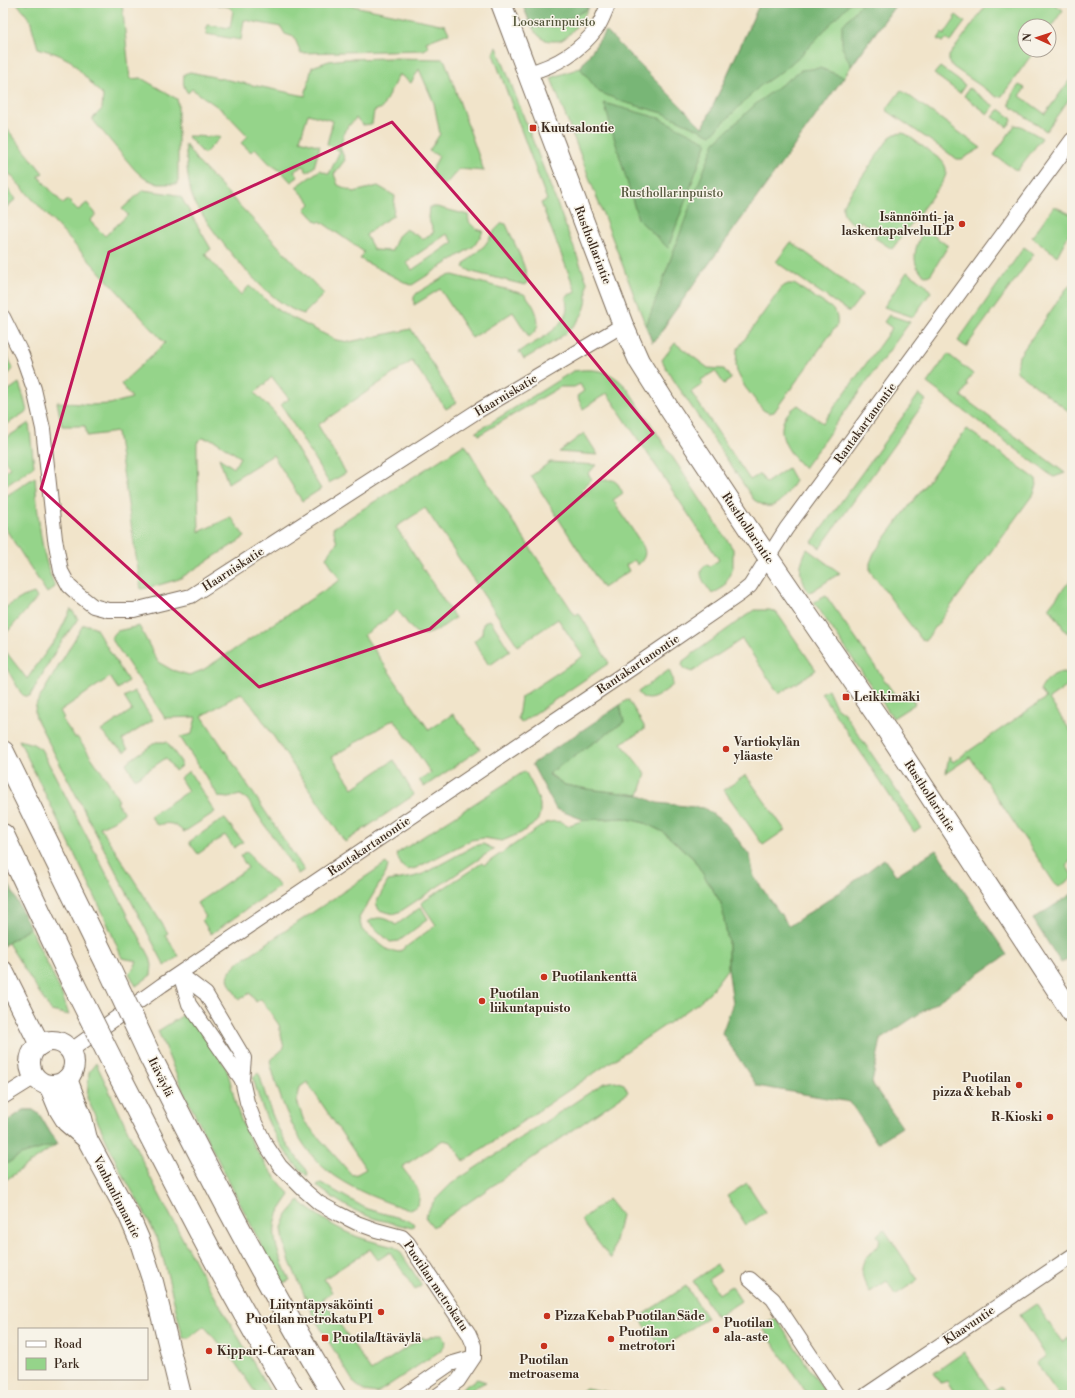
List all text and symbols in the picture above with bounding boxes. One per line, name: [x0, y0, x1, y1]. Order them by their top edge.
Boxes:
park label: Loosarinpuisto: [512, 15, 596, 30]
north arrow: [1017, 18, 1057, 58]
text: N: [1021, 33, 1035, 42]
place label: Kuutsalontie: [541, 121, 615, 136]
marker: Kuutsalontie: [528, 123, 538, 133]
park label: Rusthollarinpuisto: [621, 186, 723, 201]
street label: Rusthollarintie: [571, 204, 614, 287]
place label: Isännöinti- ja laskentapalvelu ILP: [842, 210, 955, 239]
marker: Isännöinti- ja laskentapalvelu ILP: [957, 219, 967, 229]
street label: Haarniskatie: [472, 371, 540, 420]
street label: Rantakartanontie: [831, 380, 900, 467]
street label: Rusthollarintie: [718, 490, 777, 567]
street label: Haarniskatie: [200, 544, 267, 595]
street label: Rantakartanontie: [594, 631, 682, 698]
place label: Leikkimäki: [854, 690, 920, 705]
marker: Leikkimäki: [841, 692, 851, 702]
place label: Vartiokylän yläaste: [733, 735, 800, 764]
marker: Vartiokylän yläaste: [721, 744, 731, 754]
street label: Rusthollarintie: [901, 757, 958, 835]
street label: Rantakartanontie: [325, 813, 413, 880]
place label: Puotilankenttä: [552, 970, 638, 985]
marker: Puotilankenttä: [539, 972, 549, 982]
place label: Puotilan liikuntapuisto: [490, 987, 571, 1016]
marker: Puotilan liikuntapuisto: [477, 996, 487, 1006]
street label: Itäväylä: [145, 1055, 177, 1100]
place label: Puotilan pizza & kebab: [932, 1071, 1012, 1100]
marker: Puotilan pizza & kebab: [1014, 1080, 1024, 1090]
place label: R-Kioski: [991, 1110, 1042, 1125]
marker: R-Kioski: [1045, 1112, 1055, 1122]
street label: Vanhanlinnantie: [89, 1153, 144, 1241]
street label: Puotilan metrokatu: [400, 1238, 471, 1334]
place label: Liityntäpysäköinti Puotilan metrokatu P1: [246, 1298, 373, 1327]
street label: Klaavuntie: [941, 1303, 998, 1348]
marker: Liityntäpysäköinti Puotilan metrokatu P1: [376, 1307, 386, 1317]
place label: Pizza Kebab Puotilan Säde: [555, 1309, 705, 1324]
marker: Pizza Kebab Puotilan Säde: [542, 1311, 552, 1321]
place label: Puotilan ala-aste: [724, 1316, 773, 1345]
place label: Puotilan metrotori: [619, 1325, 675, 1354]
marker: Puotilan ala-aste: [711, 1325, 721, 1335]
legend: [18, 1328, 148, 1380]
place label: Puotila/Itäväylä: [333, 1331, 422, 1346]
marker: Puotila/Itäväylä: [320, 1333, 330, 1343]
marker: Puotilan metrotori: [606, 1334, 616, 1344]
text: Road: [54, 1337, 82, 1352]
marker: Puotilan metroasema: [539, 1341, 549, 1351]
place label: Kippari-Caravan: [217, 1344, 315, 1359]
marker: Kippari-Caravan: [204, 1346, 214, 1356]
place label: Puotilan metroasema: [509, 1353, 580, 1382]
text: Park: [54, 1357, 80, 1372]

